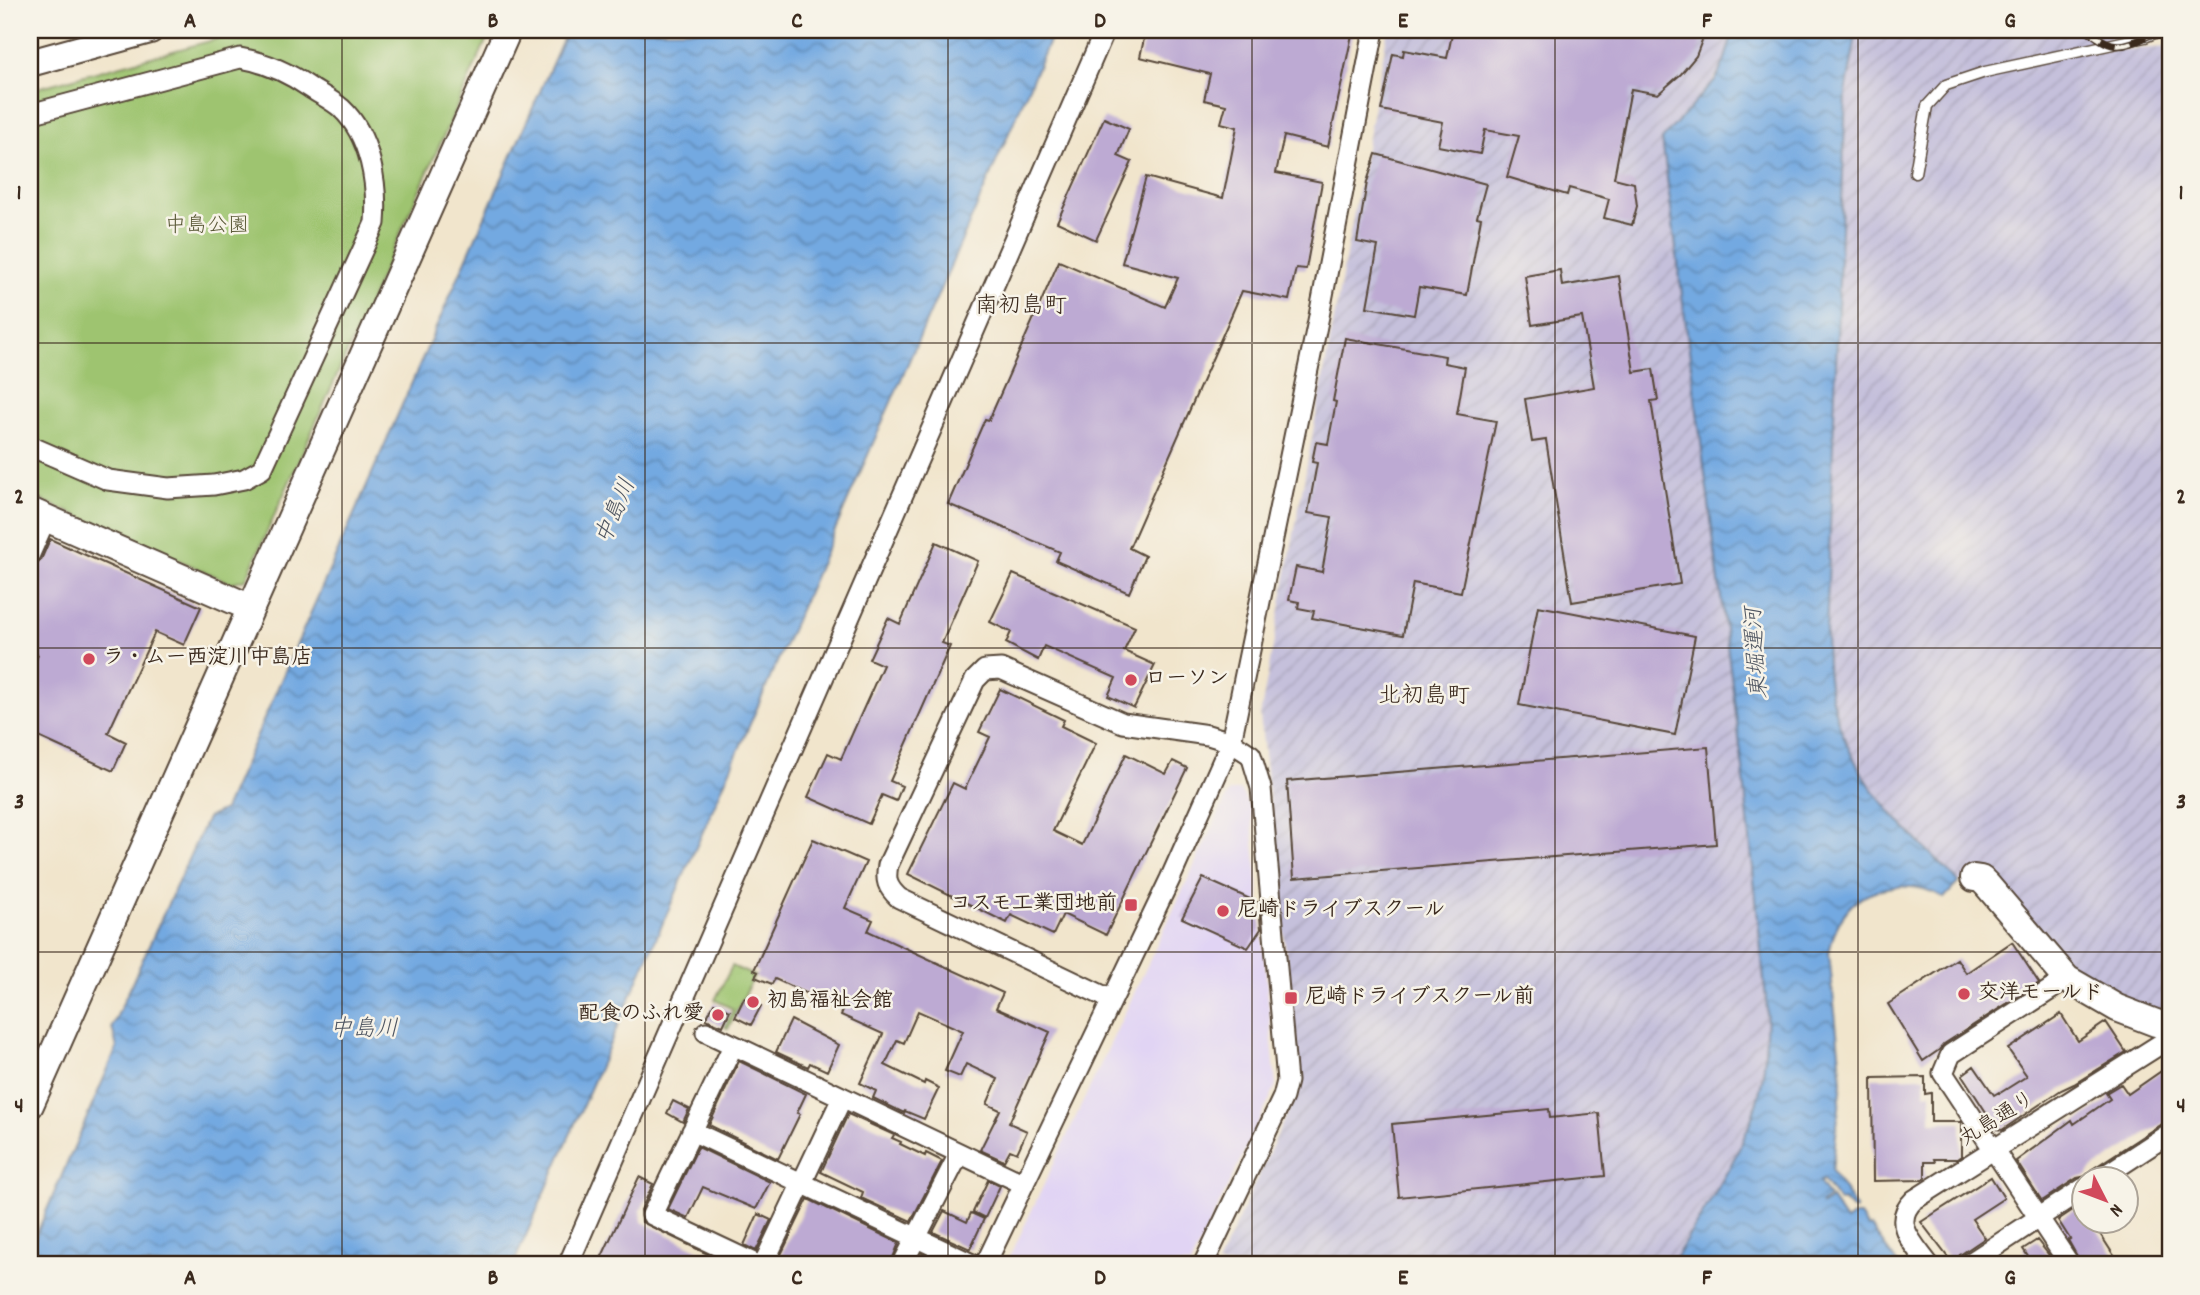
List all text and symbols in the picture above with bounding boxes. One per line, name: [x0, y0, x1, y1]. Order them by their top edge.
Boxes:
text: A: [184, 6, 196, 39]
text: B: [488, 6, 499, 39]
text: C: [791, 6, 803, 39]
text: D: [1094, 6, 1106, 39]
text: E: [1398, 6, 1409, 39]
text: F: [1702, 6, 1713, 39]
text: G: [2004, 6, 2016, 39]
text: 1: [16, 178, 22, 211]
text: 1: [2178, 178, 2184, 211]
park label: 中島公園: [165, 212, 249, 242]
district label: 南初島町: [975, 291, 1067, 324]
water label: 中島川: [588, 474, 646, 550]
text: 2: [14, 482, 24, 515]
text: 2: [2176, 482, 2186, 515]
water label: 東堀運河: [1738, 603, 1778, 700]
place label: ラ・ムー西淀川中島店: [103, 644, 313, 674]
marker: ラ・ムー西淀川中島店: [81, 651, 97, 667]
place label: ローソン: [1145, 665, 1229, 695]
marker: ローソン: [1123, 672, 1139, 688]
district label: 北初島町: [1378, 681, 1470, 714]
text: 3: [14, 787, 24, 820]
text: 3: [2176, 787, 2186, 820]
place label: コスモ工業団地前: [950, 890, 1117, 920]
place label: 尼崎ドライブスクール: [1237, 896, 1445, 926]
marker: コスモ工業団地前: [1123, 897, 1139, 913]
marker: 尼崎ドライブスクール: [1215, 903, 1231, 919]
place label: 交洋モールド: [1978, 979, 2103, 1009]
place label: 尼崎ドライブスクール前: [1305, 983, 1534, 1013]
marker: 交洋モールド: [1956, 986, 1972, 1002]
place label: 初島福祉会館: [767, 987, 893, 1017]
marker: 尼崎ドライブスクール前: [1283, 990, 1299, 1006]
marker: 初島福祉会館: [745, 994, 761, 1010]
place label: 配食のふれ愛: [578, 1000, 704, 1030]
marker: 配食のふれ愛: [710, 1007, 726, 1023]
water label: 中島川: [330, 1014, 399, 1047]
street label: 丸島通り: [1954, 1085, 2042, 1155]
text: 4: [14, 1091, 24, 1124]
text: 4: [2176, 1091, 2186, 1124]
north arrow: [2070, 1166, 2140, 1236]
text: N: [2102, 1197, 2128, 1222]
text: A: [184, 1263, 196, 1295]
text: B: [488, 1263, 499, 1295]
text: C: [791, 1263, 803, 1295]
text: D: [1094, 1263, 1106, 1295]
text: E: [1398, 1263, 1409, 1295]
text: F: [1702, 1263, 1713, 1295]
text: G: [2004, 1263, 2016, 1295]

